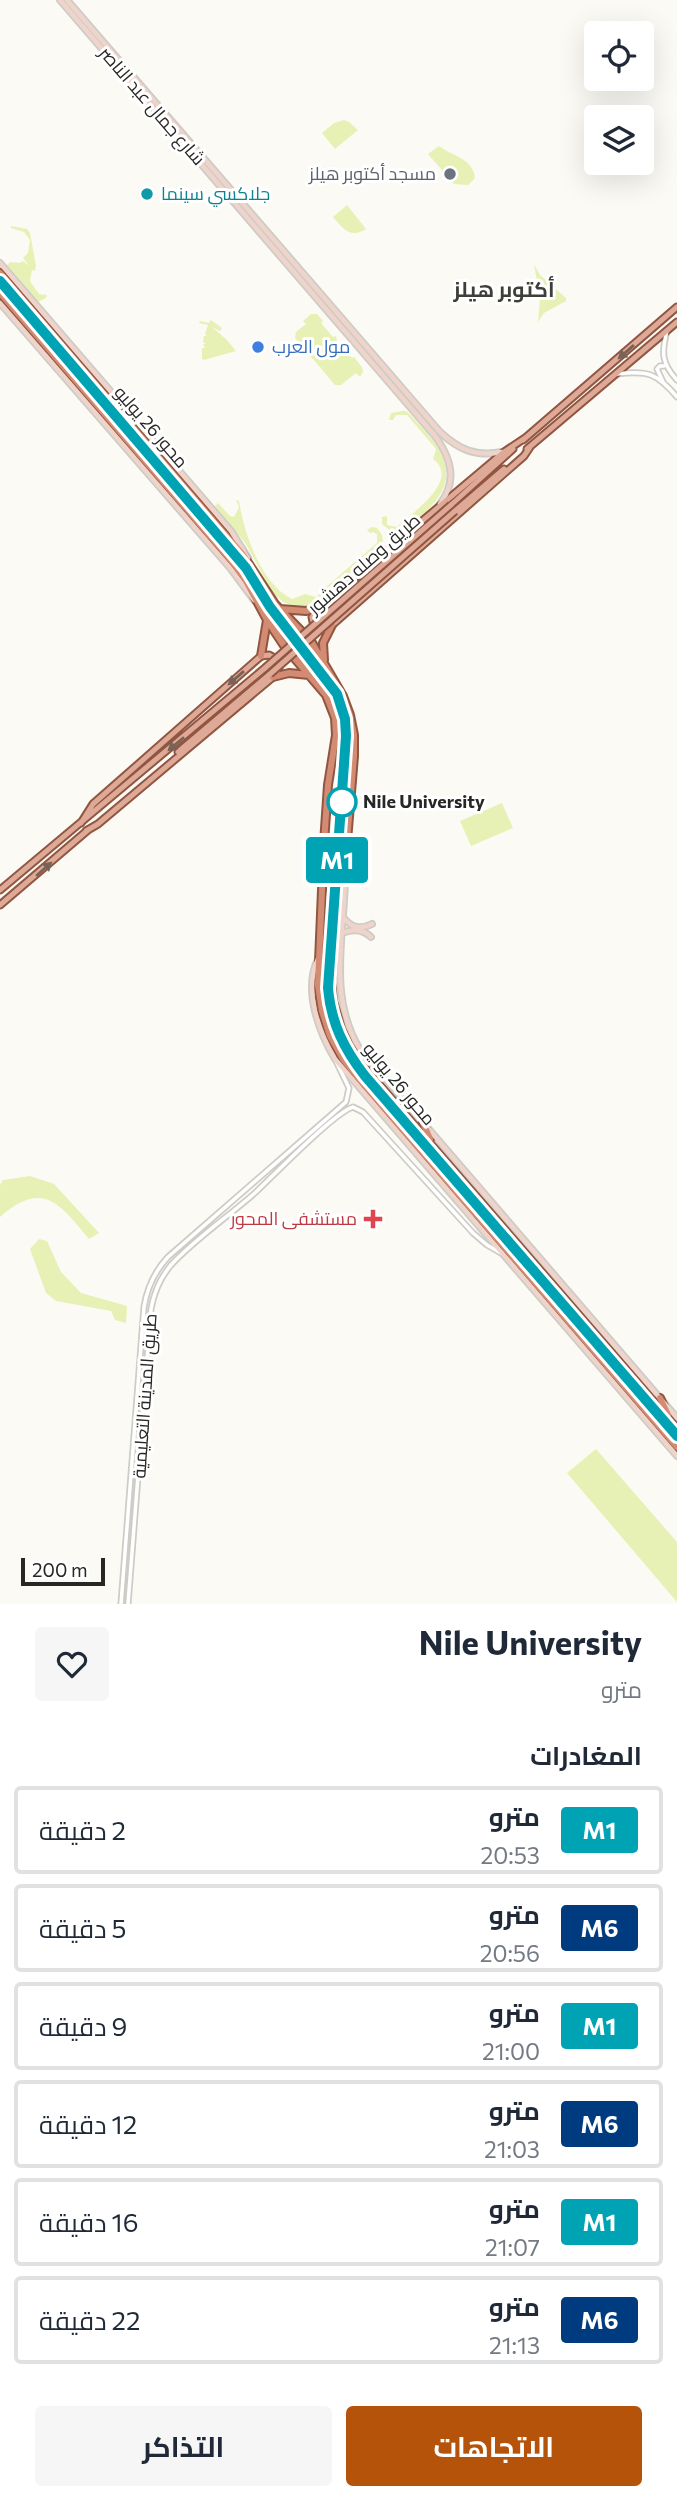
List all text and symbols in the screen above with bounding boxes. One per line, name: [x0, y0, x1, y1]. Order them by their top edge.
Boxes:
map controls: [584, 21, 654, 175]
button: locate: [584, 21, 654, 91]
street label: شارع جمال عبد الناصر: [93, 41, 210, 171]
button: layers: [584, 105, 654, 175]
place label: مسجد أكتوبر هيلز: [308, 162, 436, 185]
marker: مسجد أكتوبر هيلز: [442, 166, 458, 182]
place label: جلاكسي سينما: [161, 182, 270, 207]
marker: جلاكسي سينما: [139, 186, 155, 202]
district label: أكتوبر هيلز: [453, 276, 554, 303]
place label: مول العرب: [272, 335, 350, 358]
marker: مول العرب: [250, 339, 266, 355]
one-way arrow: [617, 344, 634, 359]
street label: محور 26 يوليو: [110, 381, 193, 472]
street label: طريق وصله دهشور: [302, 508, 426, 620]
one-way arrow: [228, 670, 245, 685]
one-way arrow: [167, 736, 184, 751]
marker: Nile University: [327, 787, 357, 817]
place label: Nile University: [363, 790, 485, 812]
line badge: M1: [306, 837, 368, 883]
text: M1: [320, 845, 354, 874]
one-way arrow: [35, 861, 53, 877]
street label: محور 26 يوليو: [358, 1038, 441, 1130]
place label: مستشفى المحور: [229, 1207, 357, 1230]
marker: مستشفى المحور: [363, 1209, 383, 1229]
street label: طريق المدينة التعليمية: [127, 1313, 163, 1479]
scale bar: [21, 1555, 105, 1587]
text: 200 m: [32, 1558, 88, 1581]
text: Nile University: [419, 1621, 642, 1662]
button: heart: [35, 1627, 109, 1701]
text: مترو: [601, 1675, 642, 1703]
text: المغادرات: [530, 1739, 642, 1770]
text: مترو: [489, 1800, 540, 1831]
text: 2 دقيقة: [39, 1814, 126, 1845]
text: M1: [583, 1815, 616, 1844]
text: 20:53: [481, 1841, 540, 1869]
text: مترو: [489, 1898, 540, 1929]
text: 5 دقيقة: [39, 1912, 127, 1943]
text: M6: [581, 1913, 618, 1942]
text: 20:56: [480, 1939, 540, 1967]
text: مترو: [489, 1996, 540, 2027]
text: 9 دقيقة: [39, 2010, 127, 2041]
text: M1: [583, 2011, 616, 2040]
text: 21:00: [482, 2037, 540, 2065]
text: مترو: [489, 2094, 540, 2125]
text: 12 دقيقة: [39, 2108, 137, 2139]
text: M6: [581, 2109, 618, 2138]
text: 21:03: [484, 2135, 540, 2163]
text: مترو: [489, 2192, 540, 2223]
text: 16 دقيقة: [39, 2206, 139, 2237]
text: M1: [583, 2207, 616, 2236]
text: 21:07: [485, 2233, 540, 2261]
text: مترو: [489, 2290, 540, 2321]
text: 22 دقيقة: [39, 2304, 140, 2335]
text: M6: [581, 2305, 618, 2334]
text: 21:13: [489, 2331, 540, 2359]
button: التذاكر: [35, 2406, 332, 2486]
button: الاتجاهات: [346, 2406, 642, 2486]

